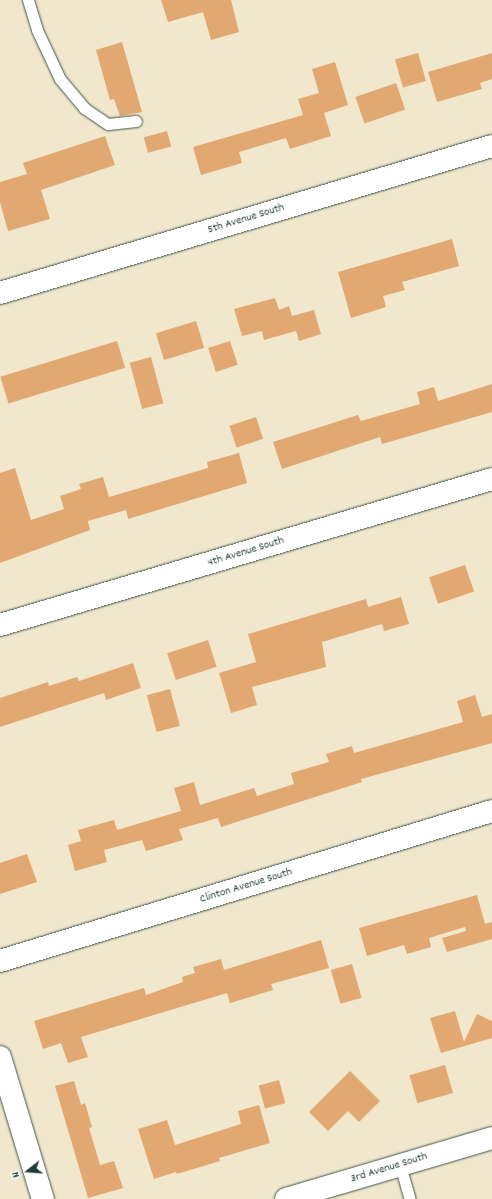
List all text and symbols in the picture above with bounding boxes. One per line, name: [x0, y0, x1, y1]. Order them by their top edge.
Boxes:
street label: 5th Avenue South: [206, 200, 286, 238]
street label: 4th Avenue South: [206, 534, 286, 570]
street label: Clinton Avenue South: [198, 865, 294, 907]
street label: 3rd Avenue South: [349, 1149, 429, 1187]
north arrow: [8, 1151, 48, 1191]
text: N: [8, 1170, 25, 1179]

